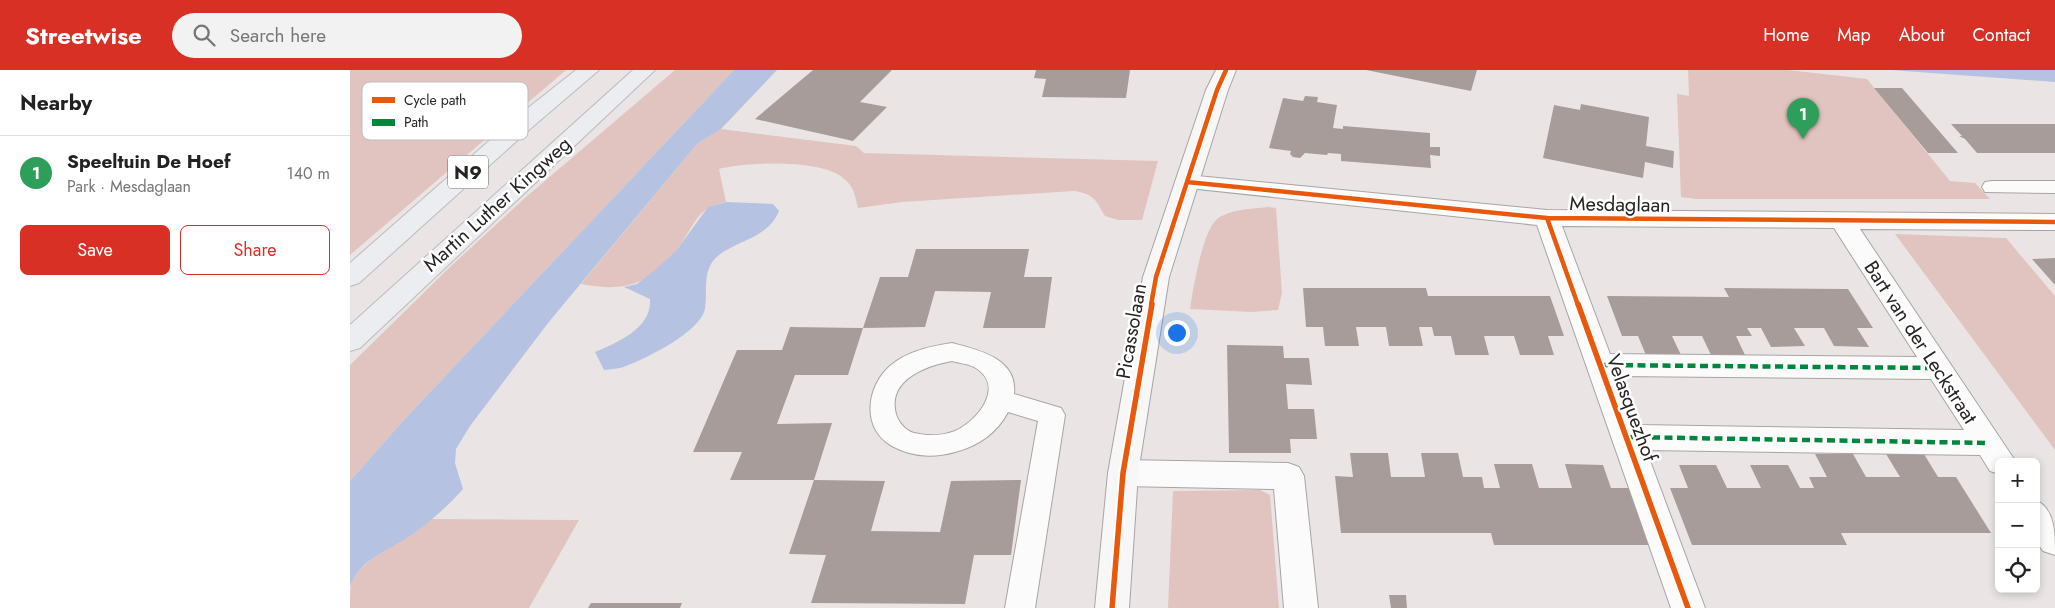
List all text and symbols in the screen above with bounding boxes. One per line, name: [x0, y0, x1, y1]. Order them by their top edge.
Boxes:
search box: [172, 13, 522, 58]
text: Streetwise: [25, 18, 142, 53]
icon: search: [190, 21, 218, 49]
text: Search here: [230, 22, 326, 49]
text: Home: [1763, 22, 1809, 48]
text: Map: [1837, 22, 1871, 48]
text: About: [1899, 22, 1944, 48]
text: Contact: [1972, 22, 2030, 48]
legend: [362, 82, 528, 140]
text: Nearby: [20, 88, 92, 118]
text: Cycle path: [404, 90, 466, 110]
pin: 1: [1787, 98, 1819, 139]
text: Path: [404, 112, 429, 132]
street label: Martin Luther Kingweg: [417, 130, 578, 279]
text: Speeltuin De Hoef: [67, 148, 230, 175]
road number: N9: [448, 155, 488, 188]
text: 1: [32, 162, 40, 185]
text: 140 m: [287, 162, 330, 185]
text: Park · Mesdaglaan: [67, 175, 191, 198]
street label: Mesdaglaan: [1569, 189, 1671, 220]
button: Save: [20, 225, 170, 275]
button: Share: [180, 225, 330, 275]
street label: Bart van der Leckstraat: [1857, 255, 1984, 430]
street label: Picassolaan: [1109, 281, 1154, 381]
your location: [1164, 320, 1190, 346]
street label: Velasquezhof: [1599, 350, 1665, 467]
map controls: [1995, 458, 2040, 593]
button: +: [1995, 458, 2040, 503]
button: −: [1995, 503, 2040, 548]
button: locate: [1995, 548, 2040, 593]

